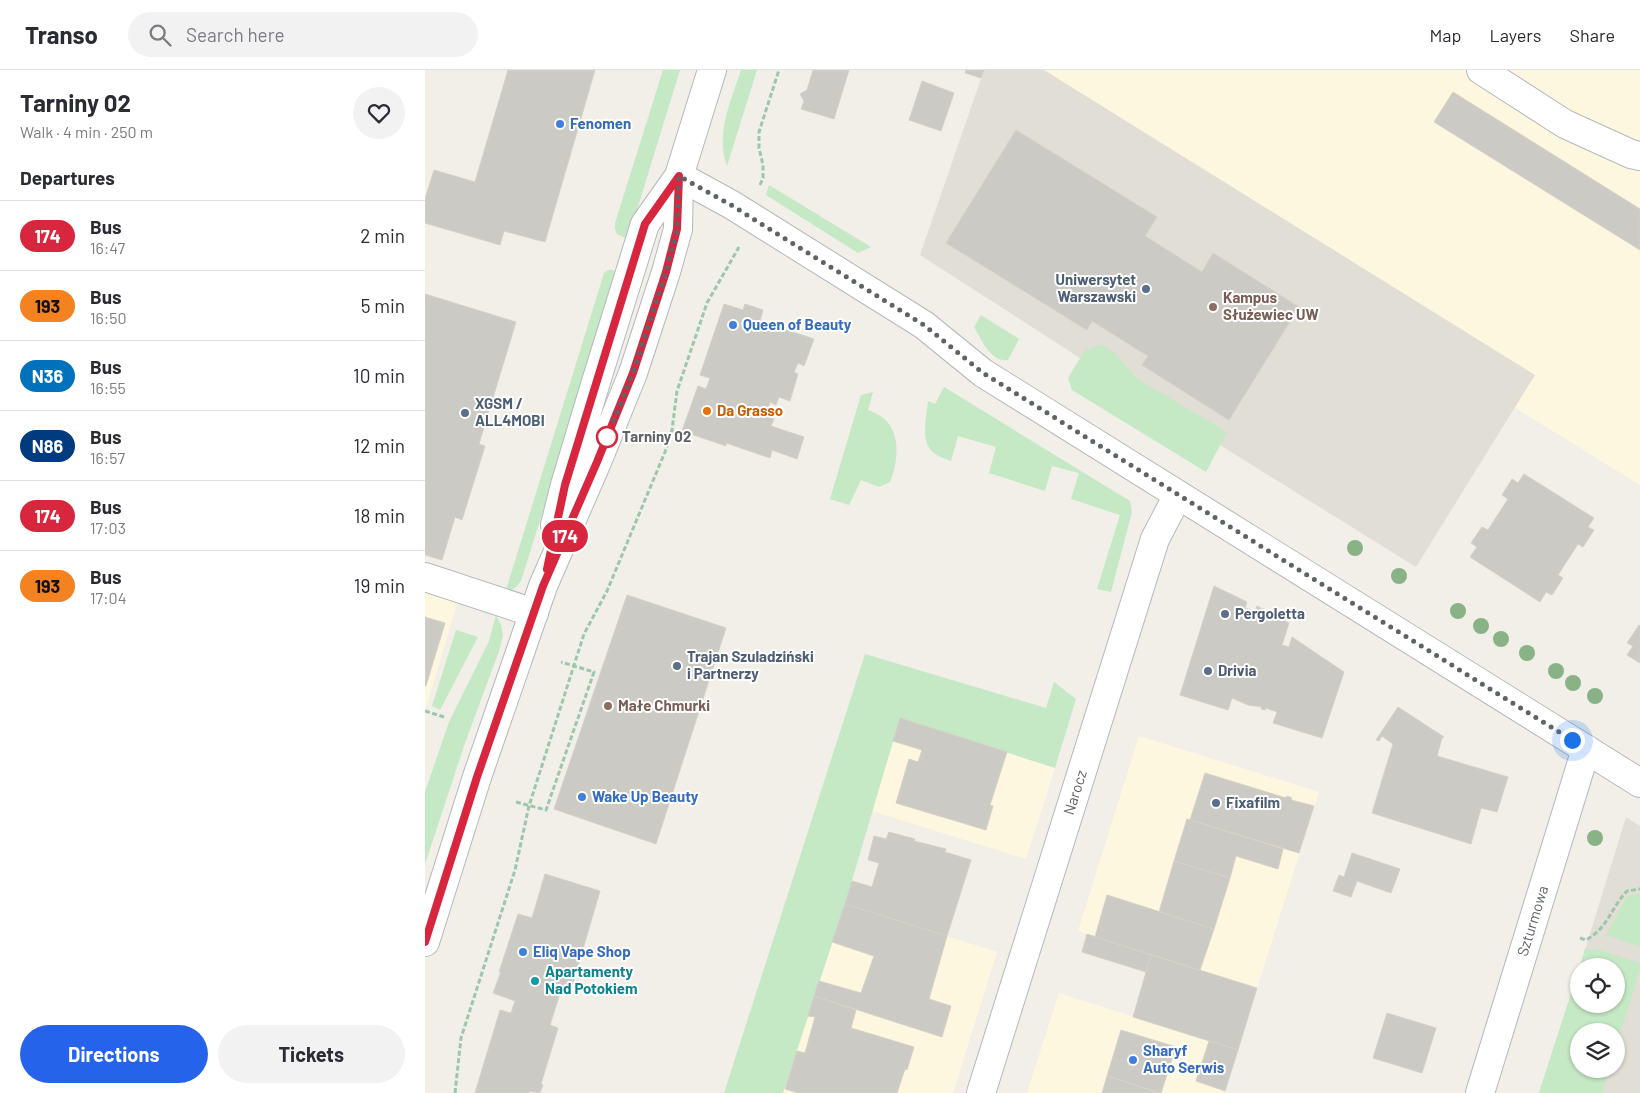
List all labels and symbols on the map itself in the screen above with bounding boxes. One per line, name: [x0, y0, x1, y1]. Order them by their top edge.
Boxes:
place label: Fenomen: [570, 114, 631, 132]
marker: Fenomen: [554, 118, 566, 130]
place label: Uniwersytet Warszawski: [1056, 270, 1136, 305]
marker: Uniwersytet Warszawski: [1140, 283, 1152, 295]
place label: Kampus Służewiec UW: [1223, 288, 1319, 323]
marker: Kampus Służewiec UW: [1207, 301, 1219, 313]
place label: Queen of Beauty: [743, 315, 852, 333]
marker: Queen of Beauty: [727, 319, 739, 331]
place label: XGSM / ALL4MOBI: [475, 394, 545, 429]
place label: Da Grasso: [717, 401, 783, 419]
marker: Da Grasso: [701, 405, 713, 417]
marker: XGSM / ALL4MOBI: [459, 407, 471, 419]
marker: Tarniny 02: [596, 426, 618, 448]
place label: Tarniny 02: [622, 427, 691, 445]
line badge: 174: [536, 520, 594, 552]
place label: Pergoletta: [1235, 604, 1305, 622]
marker: Pergoletta: [1219, 608, 1231, 620]
place label: Trajan Szuladziński i Partnerzy: [687, 647, 814, 682]
marker: Trajan Szuladziński i Partnerzy: [671, 660, 683, 672]
place label: Drivia: [1218, 661, 1256, 679]
marker: Drivia: [1202, 665, 1214, 677]
place label: Małe Chmurki: [618, 696, 710, 714]
marker: Małe Chmurki: [602, 700, 614, 712]
your location: [1560, 728, 1585, 753]
street label: Narocz: [1059, 767, 1090, 817]
place label: Wake Up Beauty: [592, 787, 699, 805]
marker: Wake Up Beauty: [576, 791, 588, 803]
place label: Fixafilm: [1226, 793, 1280, 811]
marker: Fixafilm: [1210, 797, 1222, 809]
street label: Szturmowa: [1513, 883, 1551, 958]
place label: Eliq Vape Shop: [533, 942, 631, 960]
marker: Eliq Vape Shop: [517, 946, 529, 958]
place label: Apartamenty Nad Potokiem: [545, 962, 638, 997]
marker: Apartamenty Nad Potokiem: [529, 975, 541, 987]
place label: Sharyf Auto Serwis: [1143, 1041, 1225, 1076]
marker: Sharyf Auto Serwis: [1127, 1054, 1139, 1066]

